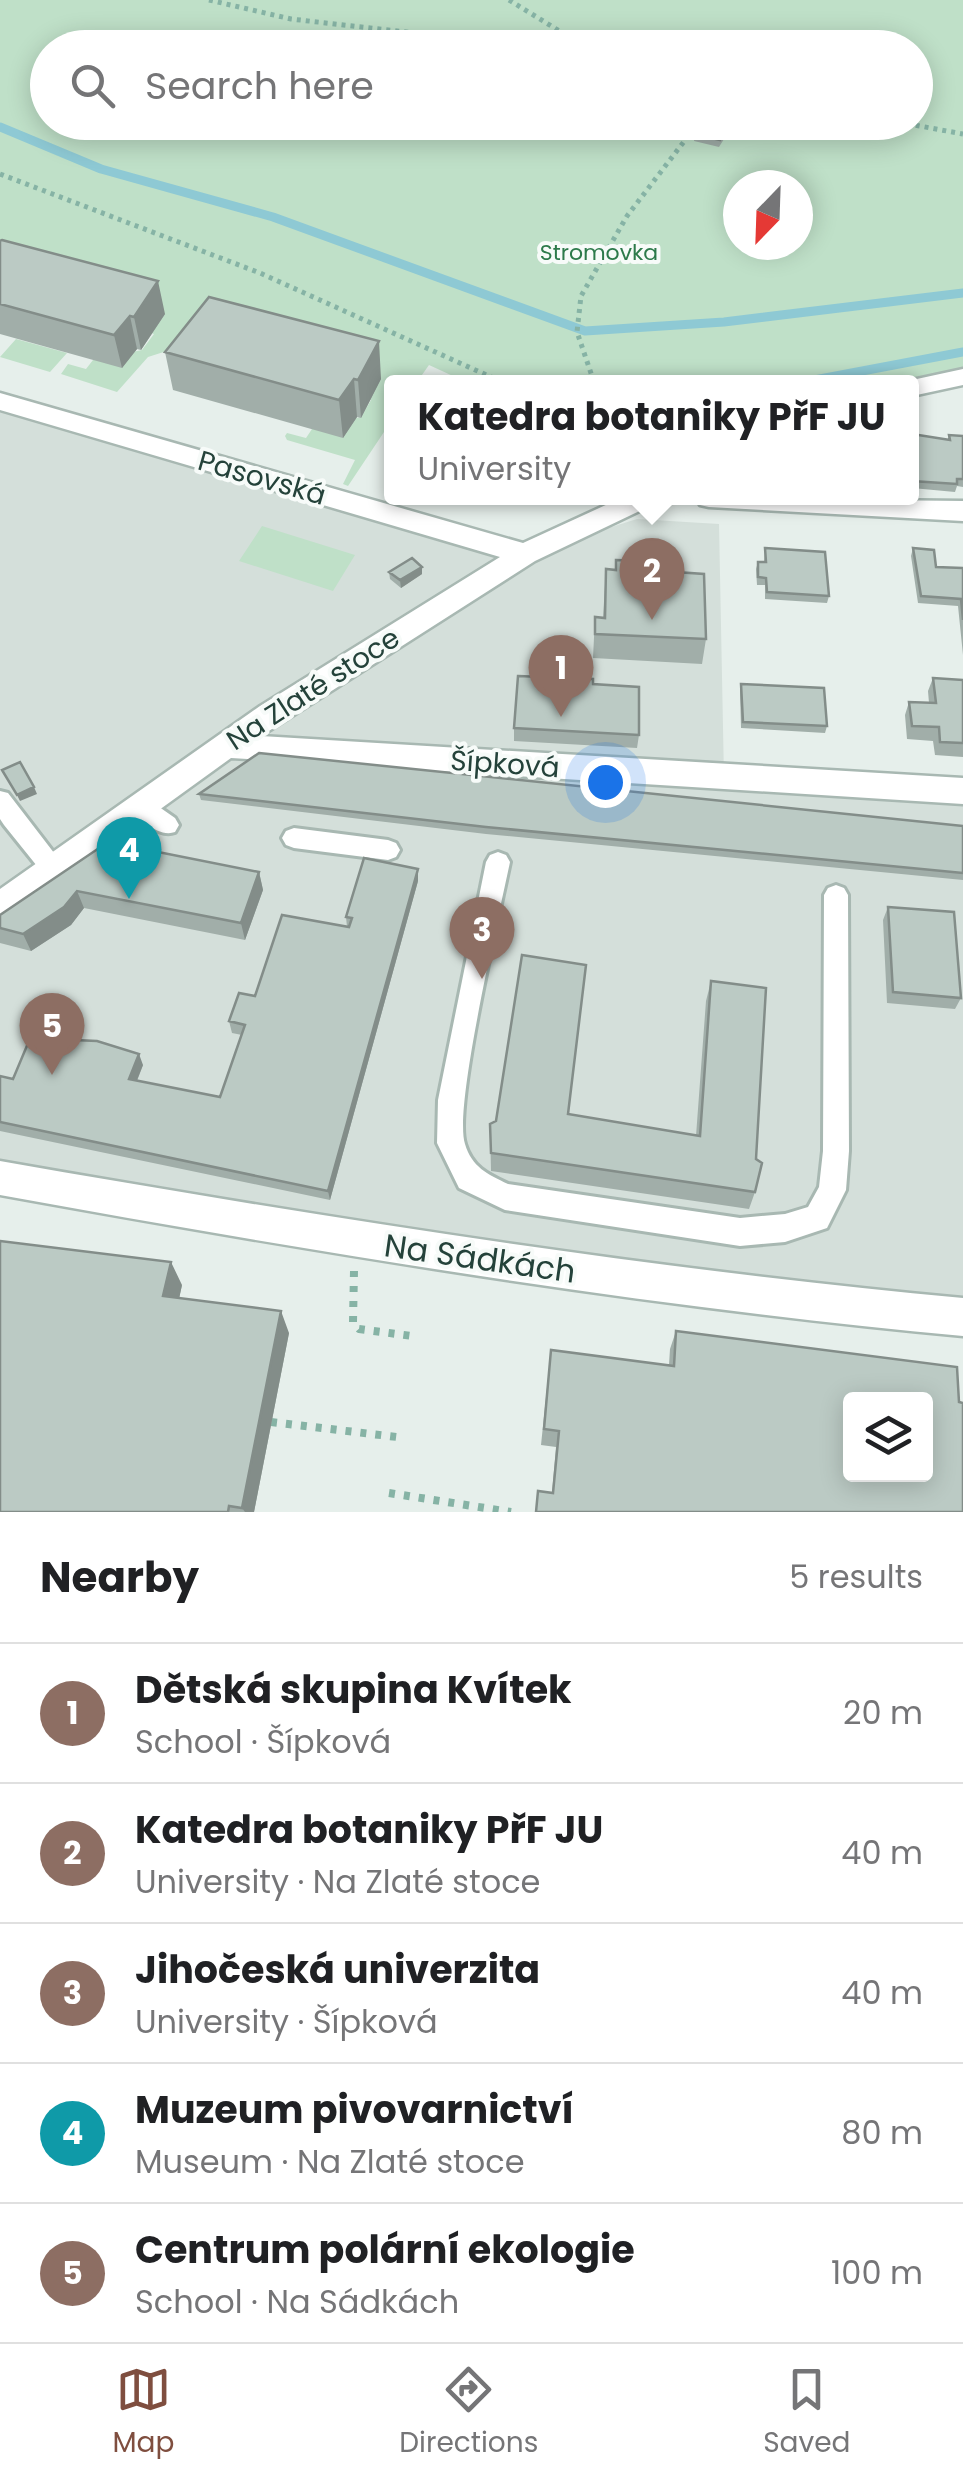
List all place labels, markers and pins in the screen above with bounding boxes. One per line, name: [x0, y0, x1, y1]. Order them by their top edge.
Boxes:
pin: 2: [620, 538, 684, 620]
pin: 1: [528, 634, 594, 717]
pin: 4: [96, 816, 162, 899]
pin: 3: [450, 896, 514, 979]
pin: 5: [20, 992, 84, 1075]

